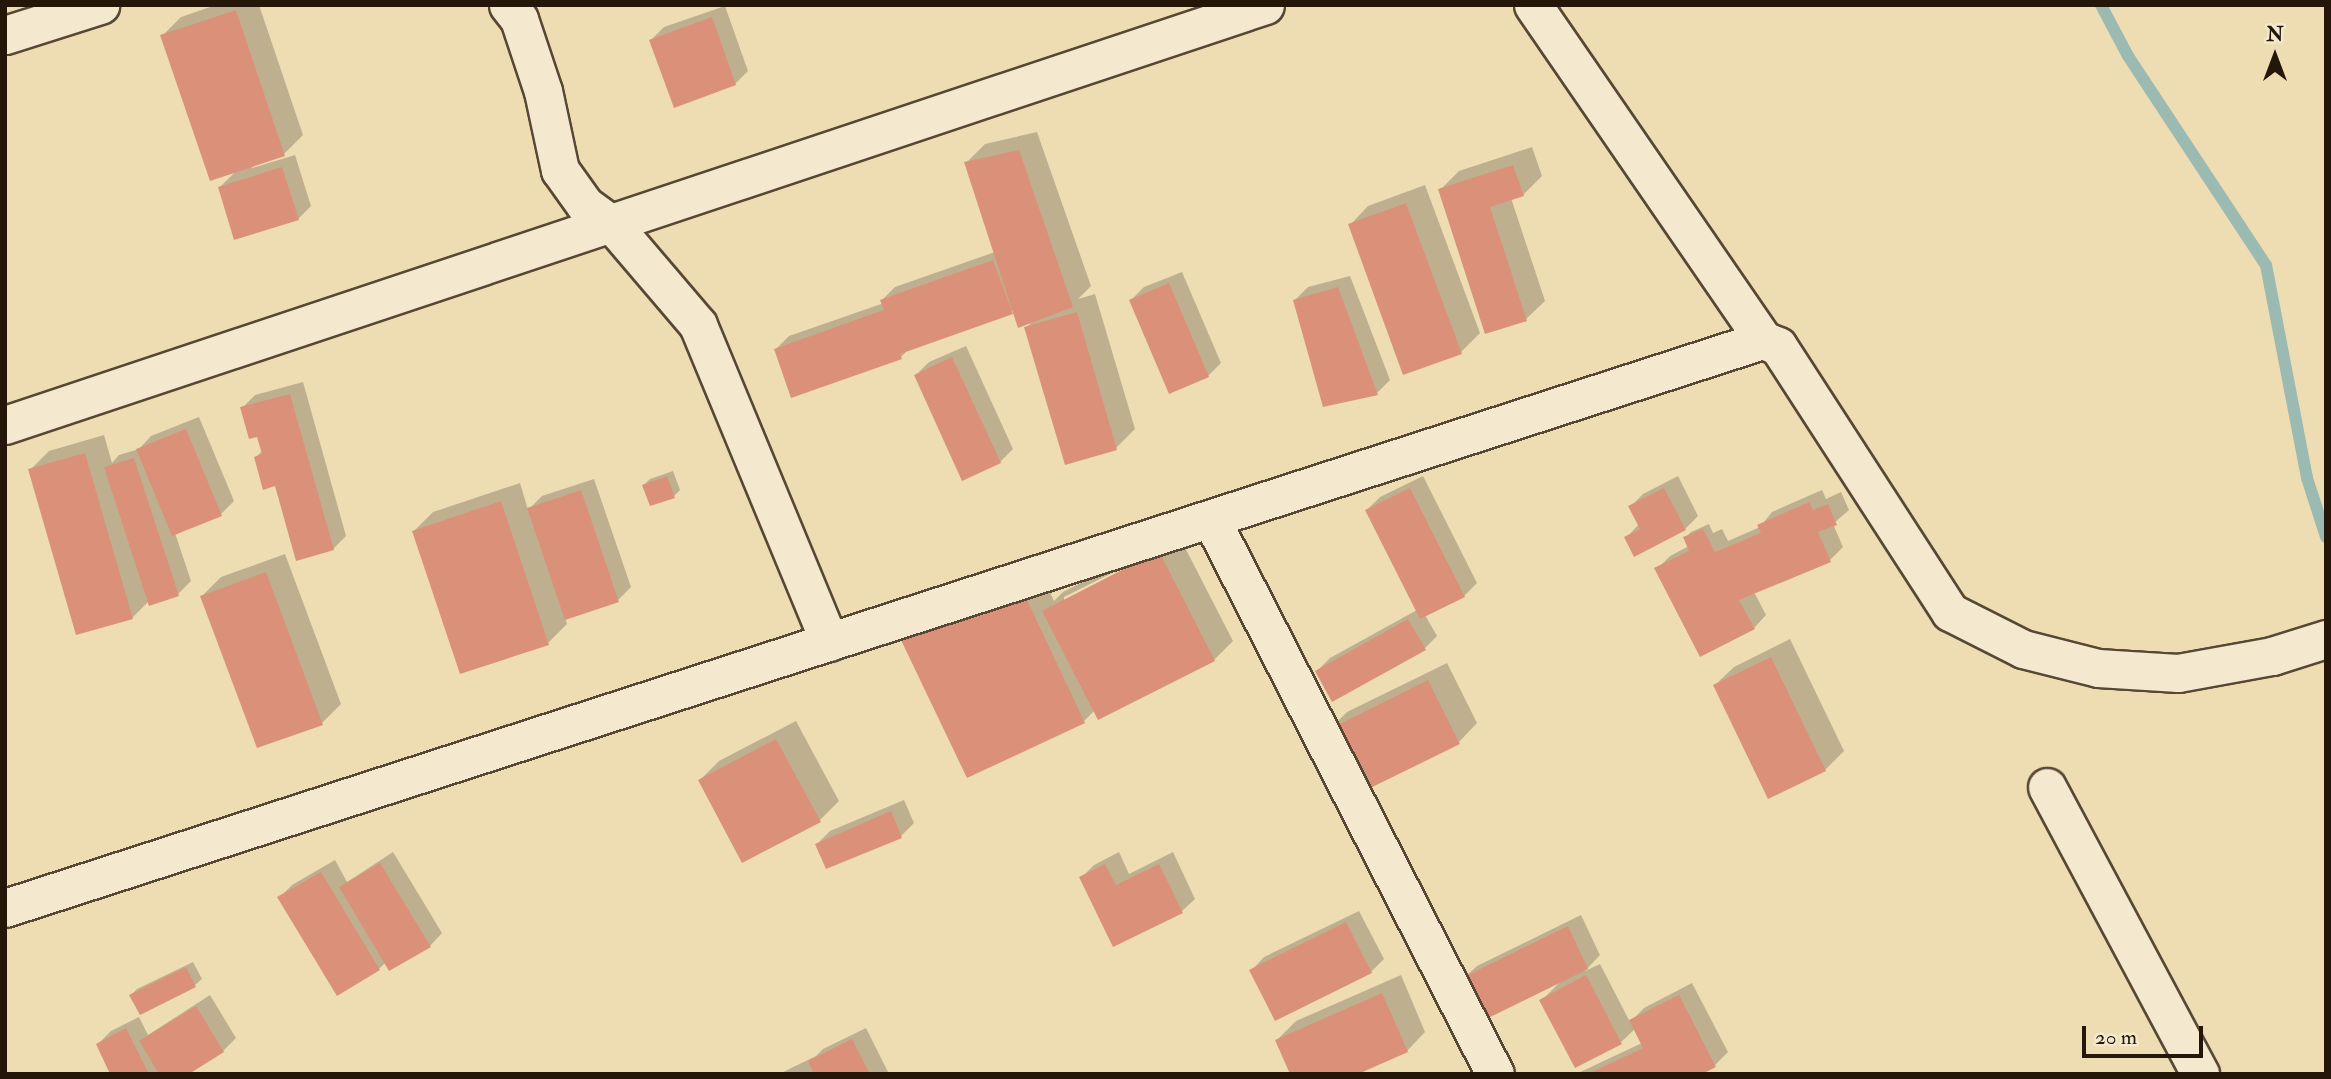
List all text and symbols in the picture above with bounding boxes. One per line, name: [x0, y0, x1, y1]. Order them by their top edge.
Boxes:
north arrow: [2240, 21, 2310, 91]
text: N: [2266, 23, 2284, 47]
scale bar: [2086, 1012, 2207, 1056]
text: 20 m: [2095, 1024, 2137, 1051]

